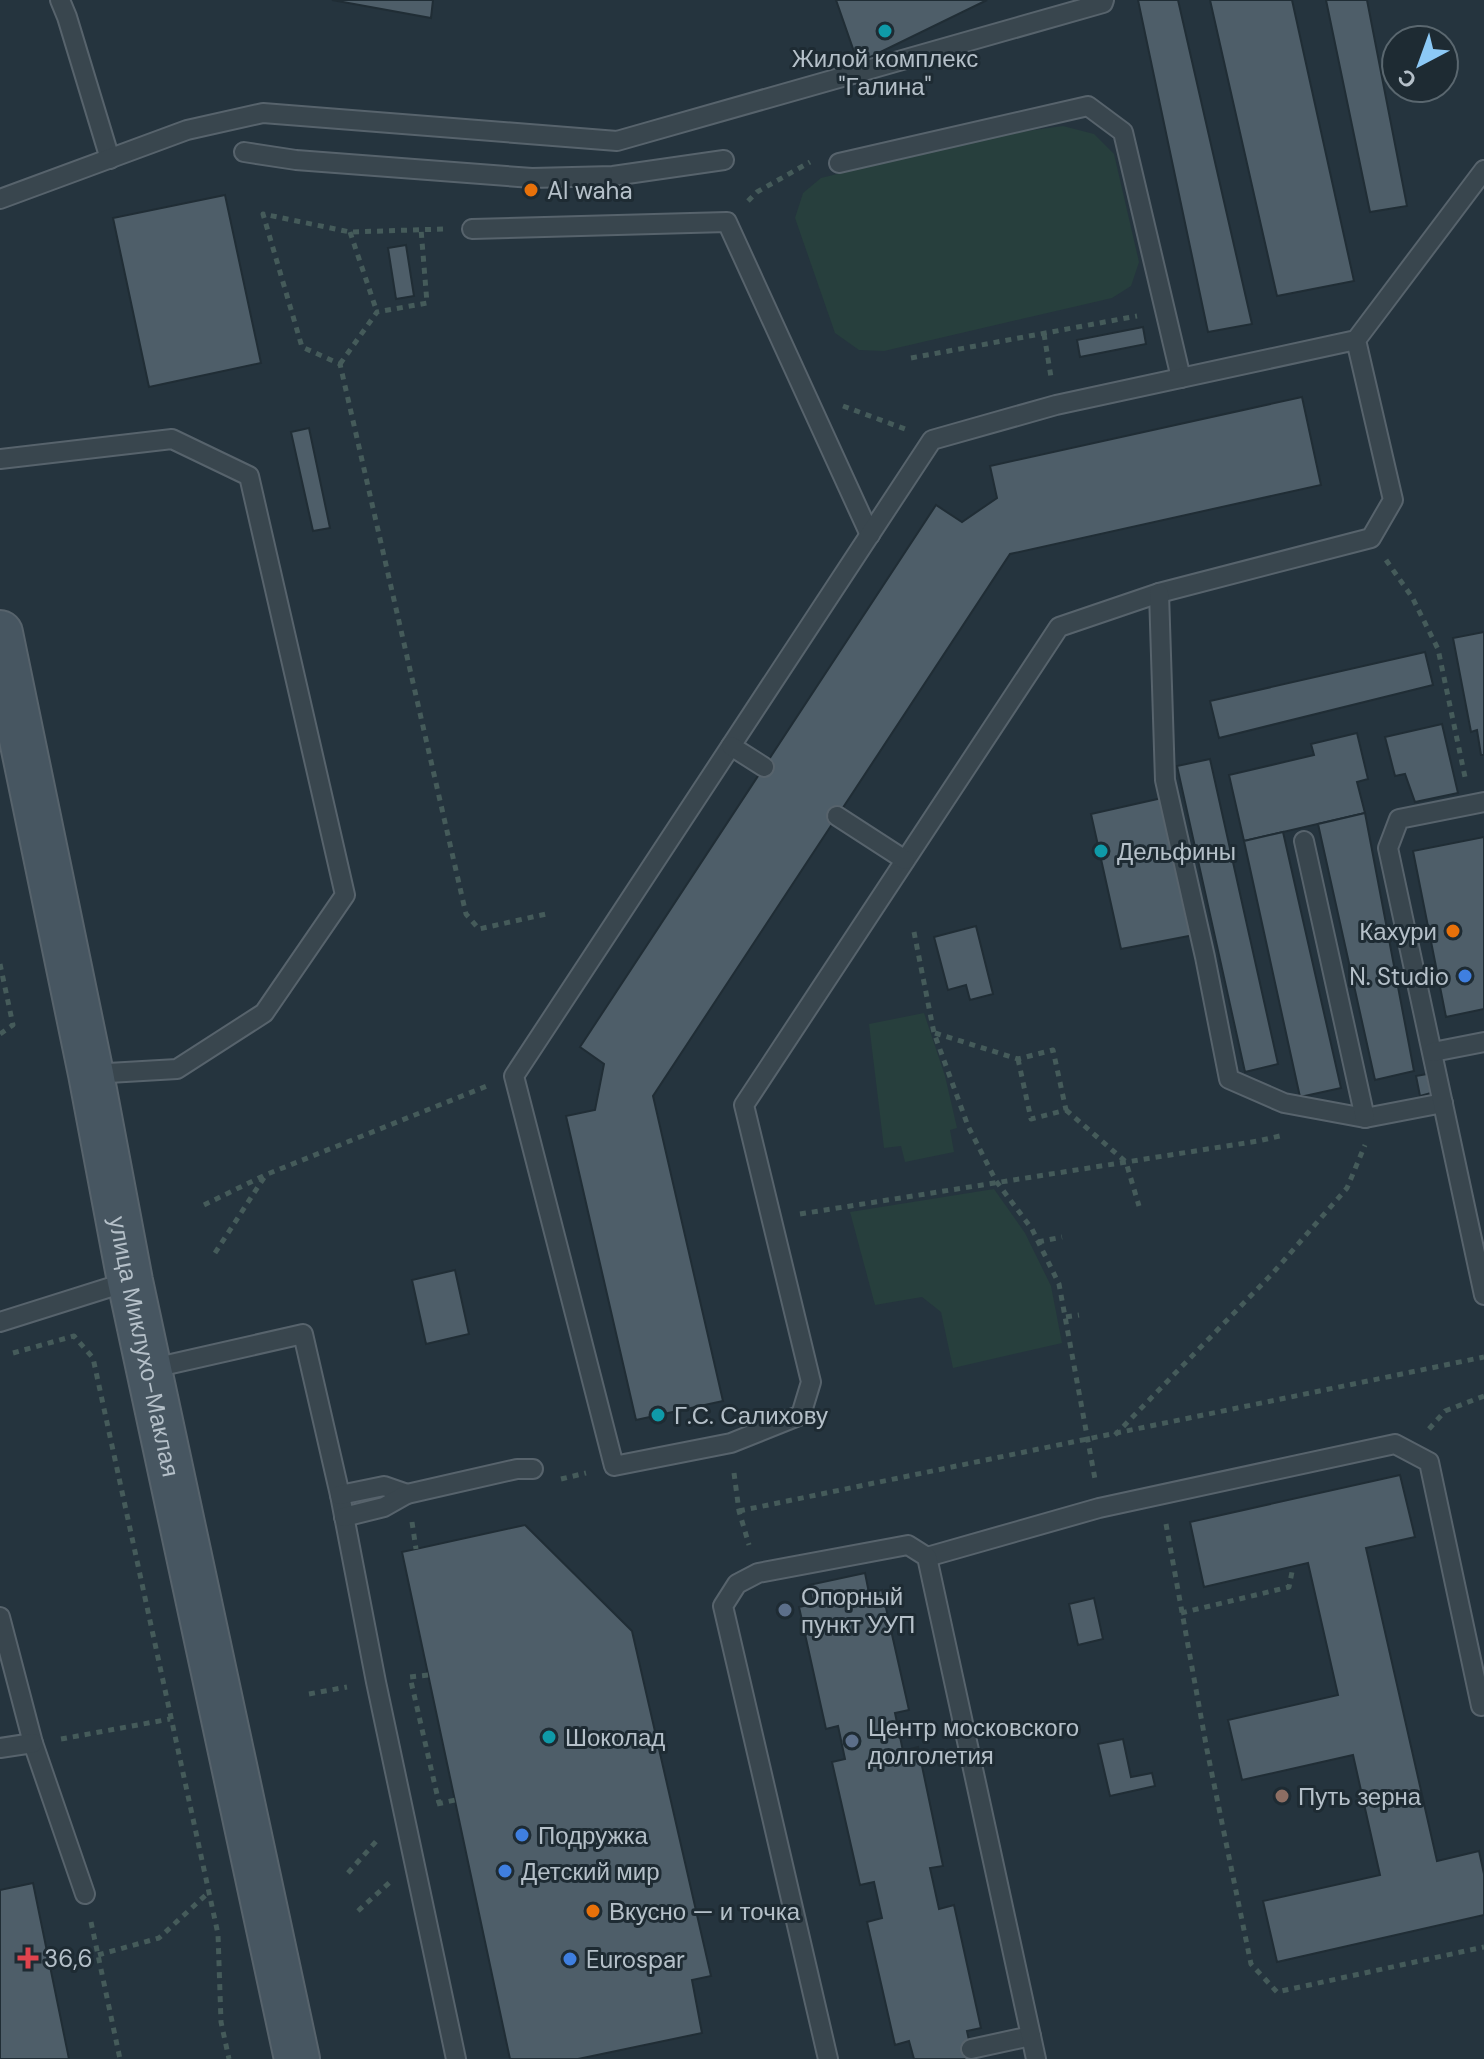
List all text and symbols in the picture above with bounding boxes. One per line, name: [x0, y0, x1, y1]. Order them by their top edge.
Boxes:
marker: Жилой комплекс "Галина": [876, 22, 894, 40]
north arrow: [1380, 24, 1460, 104]
place label: Жилой комплекс "Галина": [792, 43, 978, 102]
text: С: [1392, 62, 1423, 95]
place label: Al waha: [547, 175, 632, 206]
marker: Al waha: [522, 181, 540, 199]
place label: Дельфины: [1117, 836, 1236, 867]
marker: Дельфины: [1092, 842, 1110, 860]
place label: Кахури: [1359, 916, 1437, 947]
marker: Кахури: [1444, 922, 1462, 940]
place label: N. Studio: [1349, 961, 1449, 992]
marker: N. Studio: [1456, 967, 1474, 985]
street label: улица Миклухо-Маклая: [103, 1214, 187, 1480]
place label: Г.С. Салихову: [674, 1400, 828, 1431]
marker: Г.С. Салихову: [649, 1406, 667, 1424]
place label: Опорный пункт УУП: [801, 1581, 915, 1640]
marker: Опорный пункт УУП: [776, 1601, 794, 1619]
place label: Центр московского долголетия: [868, 1712, 1079, 1771]
place label: Шоколад: [565, 1722, 665, 1753]
marker: Шоколад: [540, 1728, 558, 1746]
marker: Центр московского долголетия: [843, 1732, 861, 1750]
place label: Путь зерна: [1298, 1781, 1422, 1812]
marker: Путь зерна: [1273, 1787, 1291, 1805]
place label: Подружка: [538, 1820, 649, 1851]
marker: Подружка: [513, 1826, 531, 1844]
place label: Детский мир: [521, 1856, 659, 1887]
marker: Детский мир: [496, 1862, 514, 1880]
place label: Вкусно — и точка: [609, 1896, 801, 1927]
marker: Вкусно — и точка: [584, 1902, 602, 1920]
place label: 36,6: [44, 1943, 93, 1974]
place label: Eurospar: [586, 1944, 685, 1975]
marker: 36,6: [19, 1949, 37, 1967]
marker: Eurospar: [561, 1950, 579, 1968]

